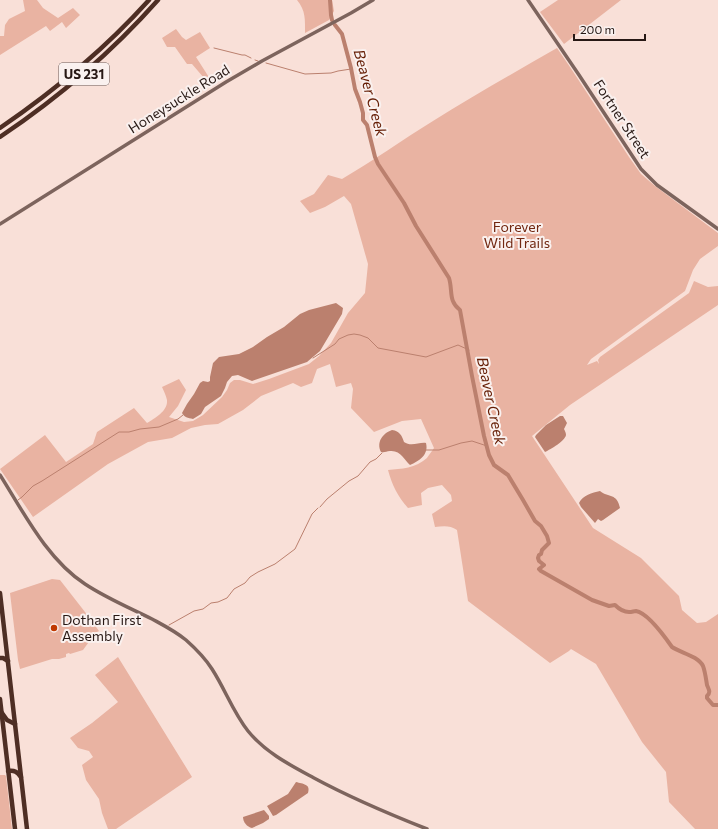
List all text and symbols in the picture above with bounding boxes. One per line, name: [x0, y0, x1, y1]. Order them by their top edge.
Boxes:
scale bar: [574, 16, 645, 42]
text: 200 m: [580, 22, 615, 36]
water label: Beaver Creek: [351, 47, 391, 139]
street label: Honeysuckle Road: [125, 61, 233, 137]
road number: US 231: [59, 63, 109, 85]
street label: Fortner Street: [591, 76, 654, 162]
park label: Forever Wild Trails: [484, 218, 550, 251]
water label: Beaver Creek: [474, 355, 510, 447]
place label: Dothan First Assembly: [62, 611, 142, 644]
marker: Dothan First Assembly: [49, 623, 59, 633]

